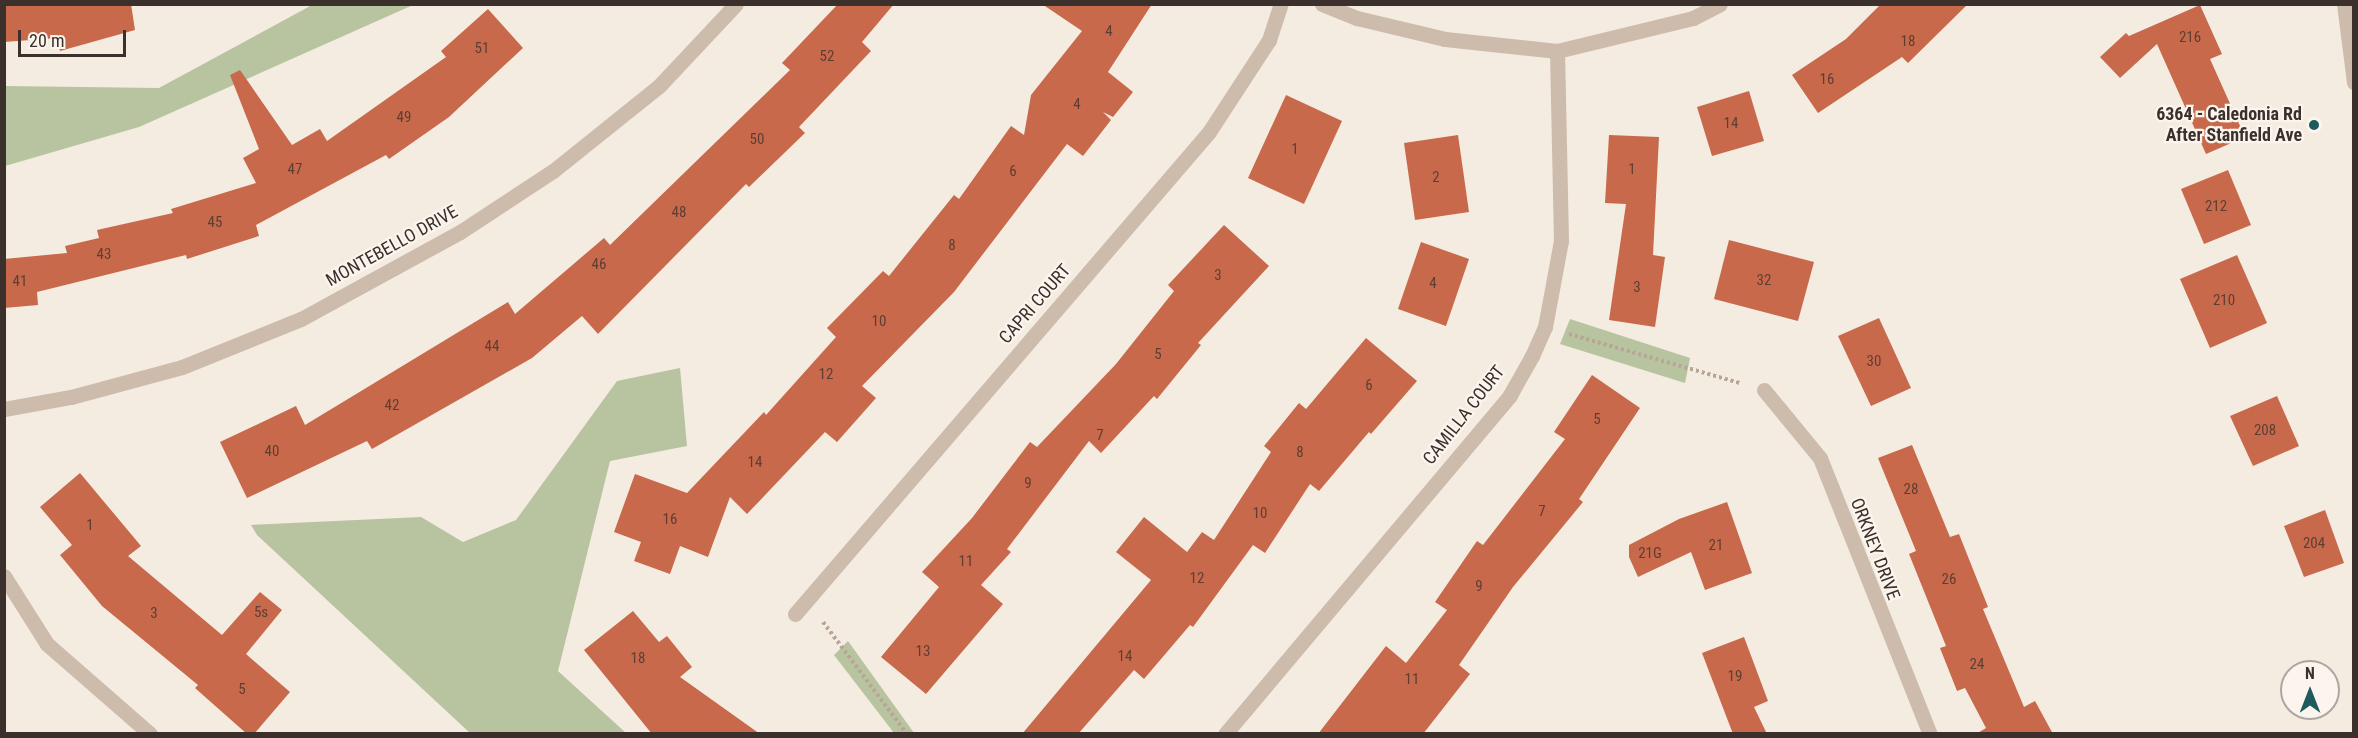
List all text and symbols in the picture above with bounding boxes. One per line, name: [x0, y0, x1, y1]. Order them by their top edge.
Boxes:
scale bar: [21, 18, 129, 56]
house number: 4: [1105, 23, 1113, 41]
house number: 216: [2179, 29, 2201, 47]
text: 20 m: [29, 30, 64, 51]
house number: 18: [1901, 33, 1915, 51]
house number: 51: [475, 40, 489, 58]
house number: 52: [820, 48, 834, 66]
house number: 16: [1820, 71, 1834, 89]
house number: 4: [1073, 96, 1081, 114]
place label: 6364 - Caledonia Rd After Stanfield Ave: [2156, 104, 2302, 146]
house number: 49: [397, 109, 411, 127]
house number: 14: [1724, 115, 1738, 133]
marker: 6364 - Caledonia Rd After Stanfield Ave: [2307, 118, 2321, 132]
house number: 50: [750, 131, 764, 149]
house number: 1: [1291, 141, 1299, 159]
house number: 47: [288, 161, 302, 179]
house number: 1: [1628, 161, 1636, 179]
house number: 6: [1009, 163, 1017, 181]
house number: 2: [1432, 169, 1440, 187]
house number: 212: [2205, 198, 2227, 216]
street label: MONTEBELLO DRIVE: [322, 201, 462, 291]
house number: 48: [672, 204, 686, 222]
house number: 45: [208, 214, 222, 232]
house number: 8: [948, 237, 956, 255]
house number: 43: [97, 246, 111, 264]
house number: 46: [592, 256, 606, 274]
street label: CAPRI COURT: [995, 260, 1075, 348]
house number: 3: [1214, 267, 1222, 285]
house number: 32: [1757, 272, 1771, 290]
house number: 41: [13, 273, 27, 291]
house number: 4: [1429, 275, 1437, 293]
house number: 3: [1633, 279, 1641, 297]
house number: 210: [2213, 292, 2235, 310]
house number: 10: [872, 313, 886, 331]
house number: 44: [485, 338, 499, 356]
house number: 5: [1154, 346, 1162, 364]
house number: 30: [1867, 353, 1881, 371]
street label: CAMILLA COURT: [1419, 361, 1509, 469]
house number: 12: [819, 366, 833, 384]
house number: 6: [1365, 377, 1373, 395]
house number: 42: [385, 397, 399, 415]
house number: 5: [1593, 411, 1601, 429]
house number: 208: [2254, 422, 2276, 440]
house number: 7: [1096, 427, 1104, 445]
house number: 40: [265, 443, 279, 461]
house number: 8: [1296, 444, 1304, 462]
house number: 14: [748, 454, 762, 472]
house number: 9: [1024, 475, 1032, 493]
house number: 28: [1904, 481, 1918, 499]
street label: ORKNEY DRIVE: [1846, 495, 1904, 603]
house number: 7: [1538, 503, 1546, 521]
house number: 10: [1253, 505, 1267, 523]
house number: 16: [663, 511, 677, 529]
house number: 1: [86, 517, 94, 535]
house number: 204: [2303, 535, 2325, 553]
house number: 21: [1709, 537, 1723, 555]
house number: 21G: [1638, 545, 1662, 563]
house number: 11: [959, 553, 973, 571]
house number: 12: [1190, 570, 1204, 588]
house number: 26: [1942, 571, 1956, 589]
house number: 9: [1475, 578, 1483, 596]
house number: 5s: [254, 604, 268, 622]
house number: 3: [150, 605, 158, 623]
house number: 13: [916, 643, 930, 661]
house number: 14: [1118, 648, 1132, 666]
house number: 18: [631, 650, 645, 668]
house number: 24: [1970, 656, 1984, 674]
north arrow: [2280, 660, 2340, 720]
text: N: [2305, 664, 2315, 683]
house number: 19: [1728, 668, 1742, 686]
house number: 11: [1405, 671, 1419, 689]
house number: 5: [238, 681, 246, 699]

